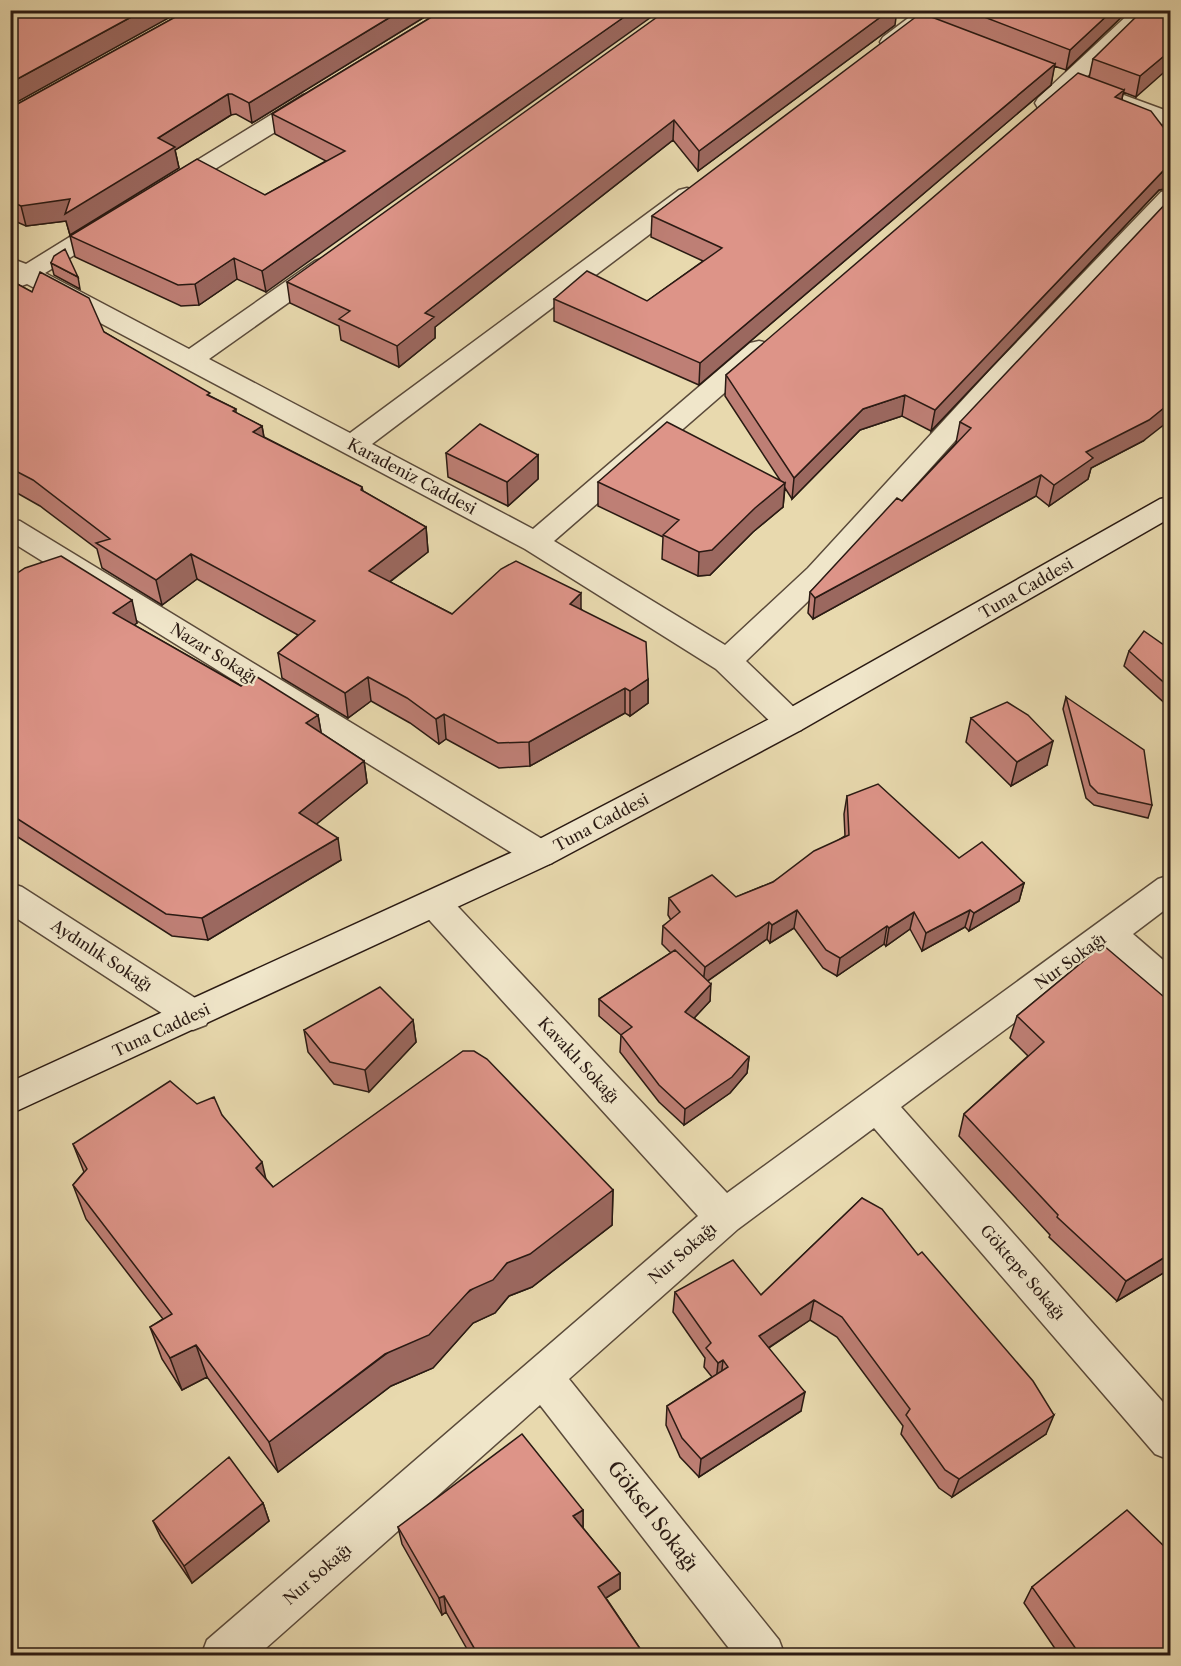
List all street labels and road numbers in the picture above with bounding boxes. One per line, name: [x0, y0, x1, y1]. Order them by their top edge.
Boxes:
street label: Karadeniz Caddesi: [344, 434, 480, 518]
street label: Tuna Caddesi: [976, 553, 1077, 623]
street label: Nazar Sokağı: [167, 618, 261, 688]
street label: Tuna Caddesi: [550, 788, 652, 855]
street label: Aydınlık Sokağı: [47, 914, 156, 995]
street label: Nur Sokağı: [1030, 928, 1110, 994]
street label: Tuna Caddesi: [109, 999, 213, 1061]
street label: Kavaklı Sokağı: [534, 1013, 624, 1107]
street label: Nur Sokağı: [644, 1218, 720, 1288]
street label: Göktepe Sokağı: [976, 1220, 1070, 1324]
street label: Göksel Sokağı: [602, 1456, 704, 1576]
street label: Nur Sokağı: [279, 1539, 355, 1609]

